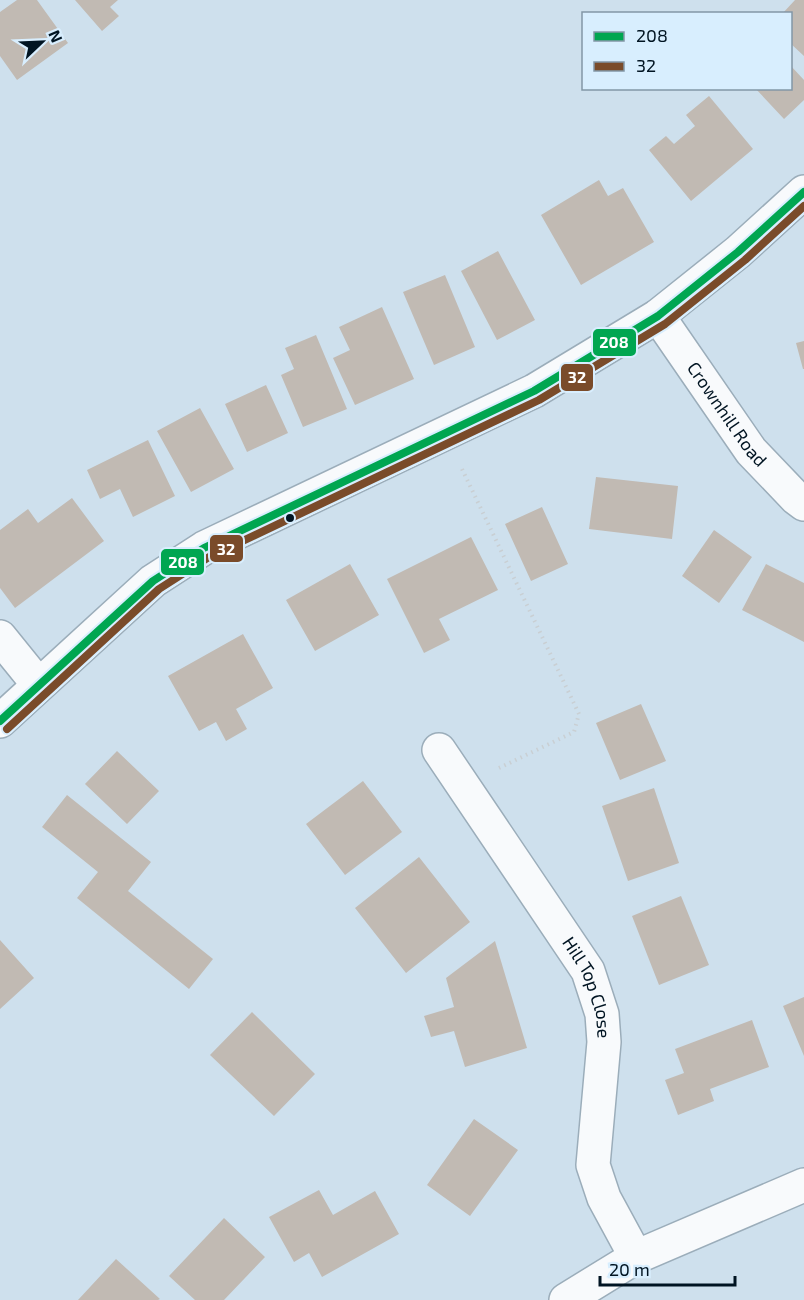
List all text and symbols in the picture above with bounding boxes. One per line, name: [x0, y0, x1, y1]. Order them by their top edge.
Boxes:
north arrow: [12, 12, 72, 72]
legend: [582, 12, 792, 90]
text: 208: [636, 24, 668, 46]
text: N: [45, 27, 67, 45]
text: 32: [636, 54, 656, 76]
line badge: 208: [592, 328, 637, 357]
text: 208: [599, 332, 629, 351]
street label: Crownhill Road: [683, 357, 772, 471]
line badge: 32: [560, 363, 594, 392]
text: 32: [568, 367, 586, 386]
unlabelled marker: [284, 512, 296, 524]
line badge: 32: [209, 534, 244, 563]
text: 32: [217, 539, 235, 558]
line badge: 208: [160, 548, 205, 576]
text: 208: [168, 552, 198, 571]
street label: Hill Top Close: [558, 932, 616, 1039]
scale bar: [600, 1249, 735, 1287]
text: 20 m: [609, 1258, 650, 1280]

